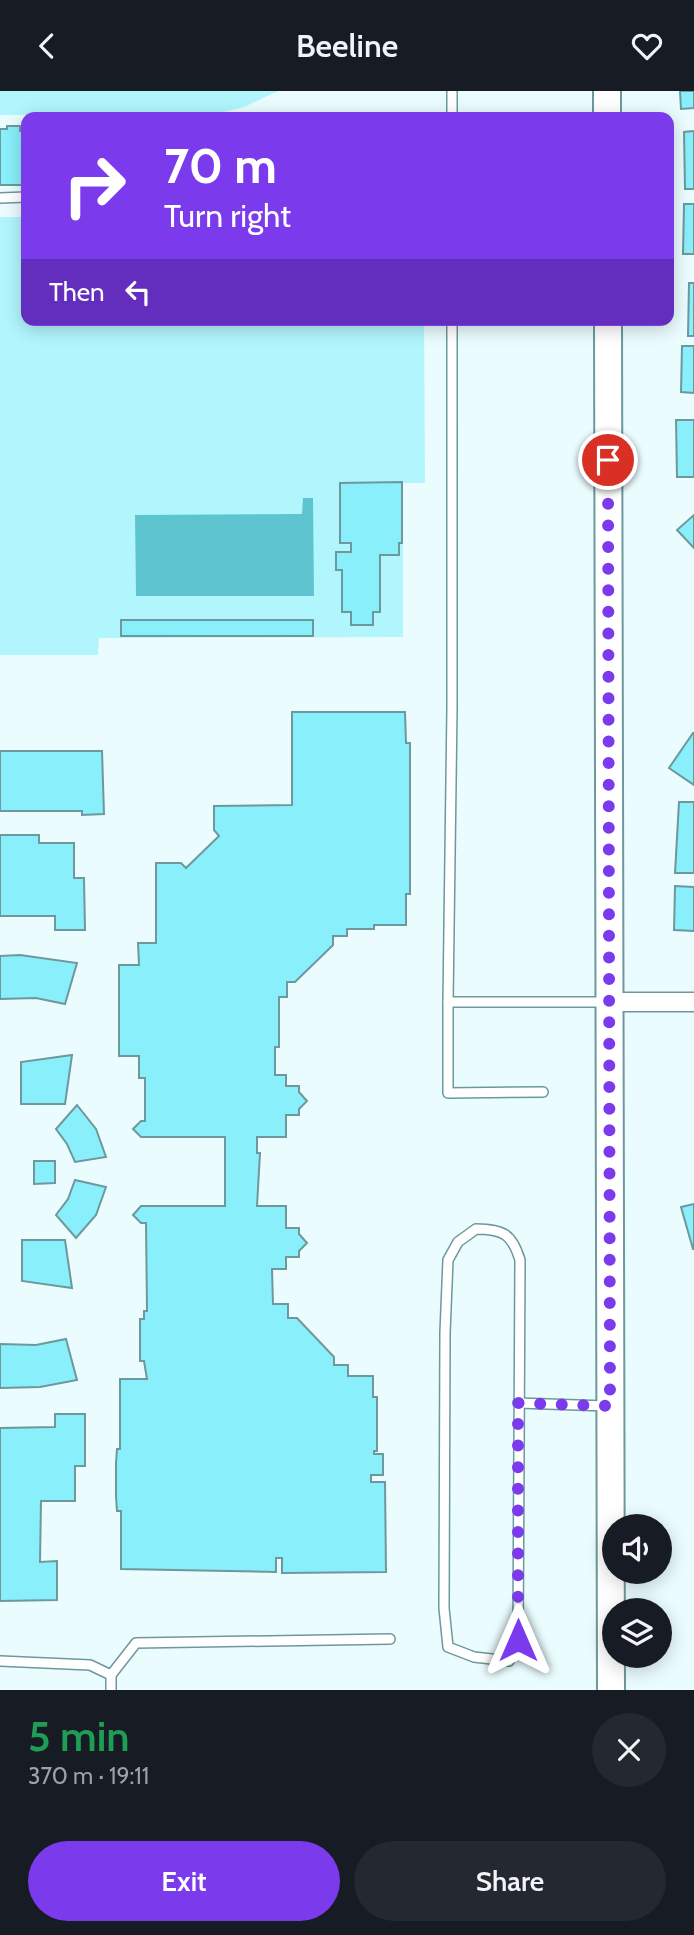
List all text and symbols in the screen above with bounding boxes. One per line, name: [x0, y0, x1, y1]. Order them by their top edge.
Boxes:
text: Beeline: [296, 26, 398, 65]
icon: back: [28, 27, 66, 65]
icon: heart: [628, 27, 666, 65]
text: 70 m: [164, 136, 277, 195]
icon: right: [49, 140, 140, 231]
text: Turn right: [164, 196, 291, 235]
icon: left: [119, 273, 157, 311]
text: Then: [49, 276, 105, 308]
pin: [578, 430, 638, 490]
icon: arrive: [589, 441, 627, 479]
map controls: [602, 1514, 672, 1668]
button: sound: [602, 1514, 672, 1584]
button: layers: [602, 1598, 672, 1668]
position arrow: [481, 1603, 555, 1677]
text: 5 min: [28, 1710, 130, 1762]
button: close: [592, 1713, 666, 1787]
text: 370 m · 19:11: [28, 1762, 149, 1790]
button: Exit: [28, 1841, 340, 1921]
button: Share: [354, 1841, 666, 1921]

